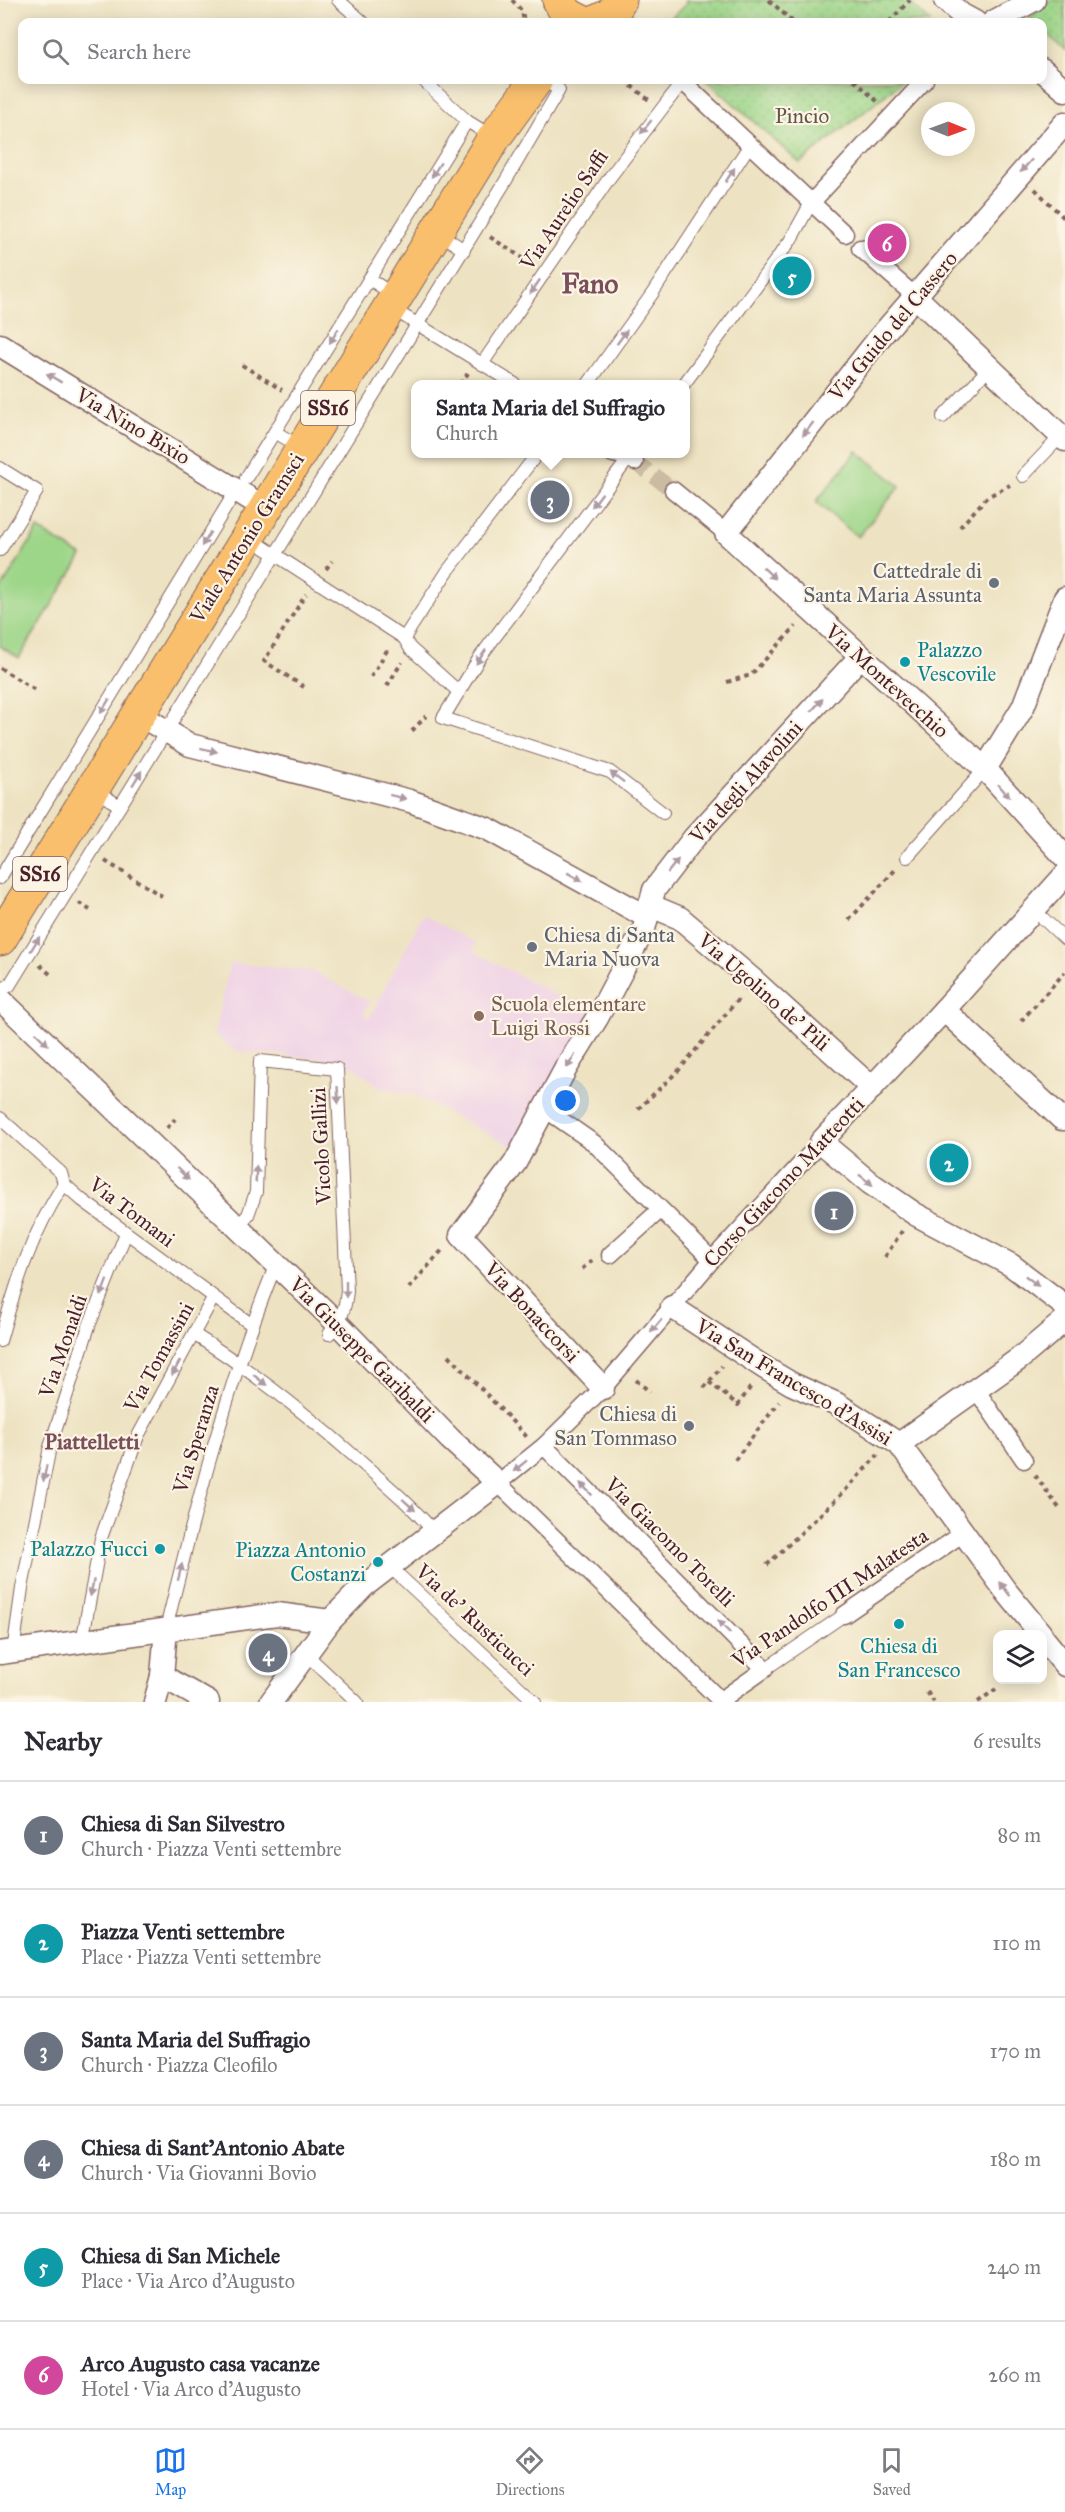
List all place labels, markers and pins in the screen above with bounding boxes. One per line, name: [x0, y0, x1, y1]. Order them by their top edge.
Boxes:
pin: 6: [868, 220, 906, 266]
pin: 5: [772, 254, 812, 298]
pin: 3: [530, 478, 570, 522]
place label: Cattedrale di Santa Maria Assunta: [803, 558, 982, 608]
marker: Cattedrale di Santa Maria Assunta: [987, 576, 1001, 590]
place label: Palazzo Vescovile: [916, 637, 996, 687]
marker: Palazzo Vescovile: [898, 655, 912, 669]
place label: Chiesa di Santa Maria Nuova: [544, 922, 675, 972]
marker: Chiesa di Santa Maria Nuova: [525, 940, 539, 954]
place label: Scuola elementare Luigi Rossi: [491, 991, 647, 1041]
marker: Scuola elementare Luigi Rossi: [472, 1009, 486, 1023]
pin: 2: [930, 1140, 968, 1186]
pin: 1: [814, 1188, 854, 1234]
place label: Chiesa di San Tommaso: [554, 1401, 677, 1451]
marker: Chiesa di San Tommaso: [682, 1419, 696, 1433]
place label: Palazzo Fucci: [30, 1536, 148, 1562]
place label: Piazza Antonio Costanzi: [235, 1537, 366, 1587]
marker: Palazzo Fucci: [153, 1542, 167, 1556]
marker: Piazza Antonio Costanzi: [371, 1555, 385, 1569]
marker: Chiesa di San Francesco: [892, 1617, 906, 1631]
pin: 4: [248, 1630, 288, 1676]
place label: Chiesa di San Francesco: [837, 1633, 961, 1683]

